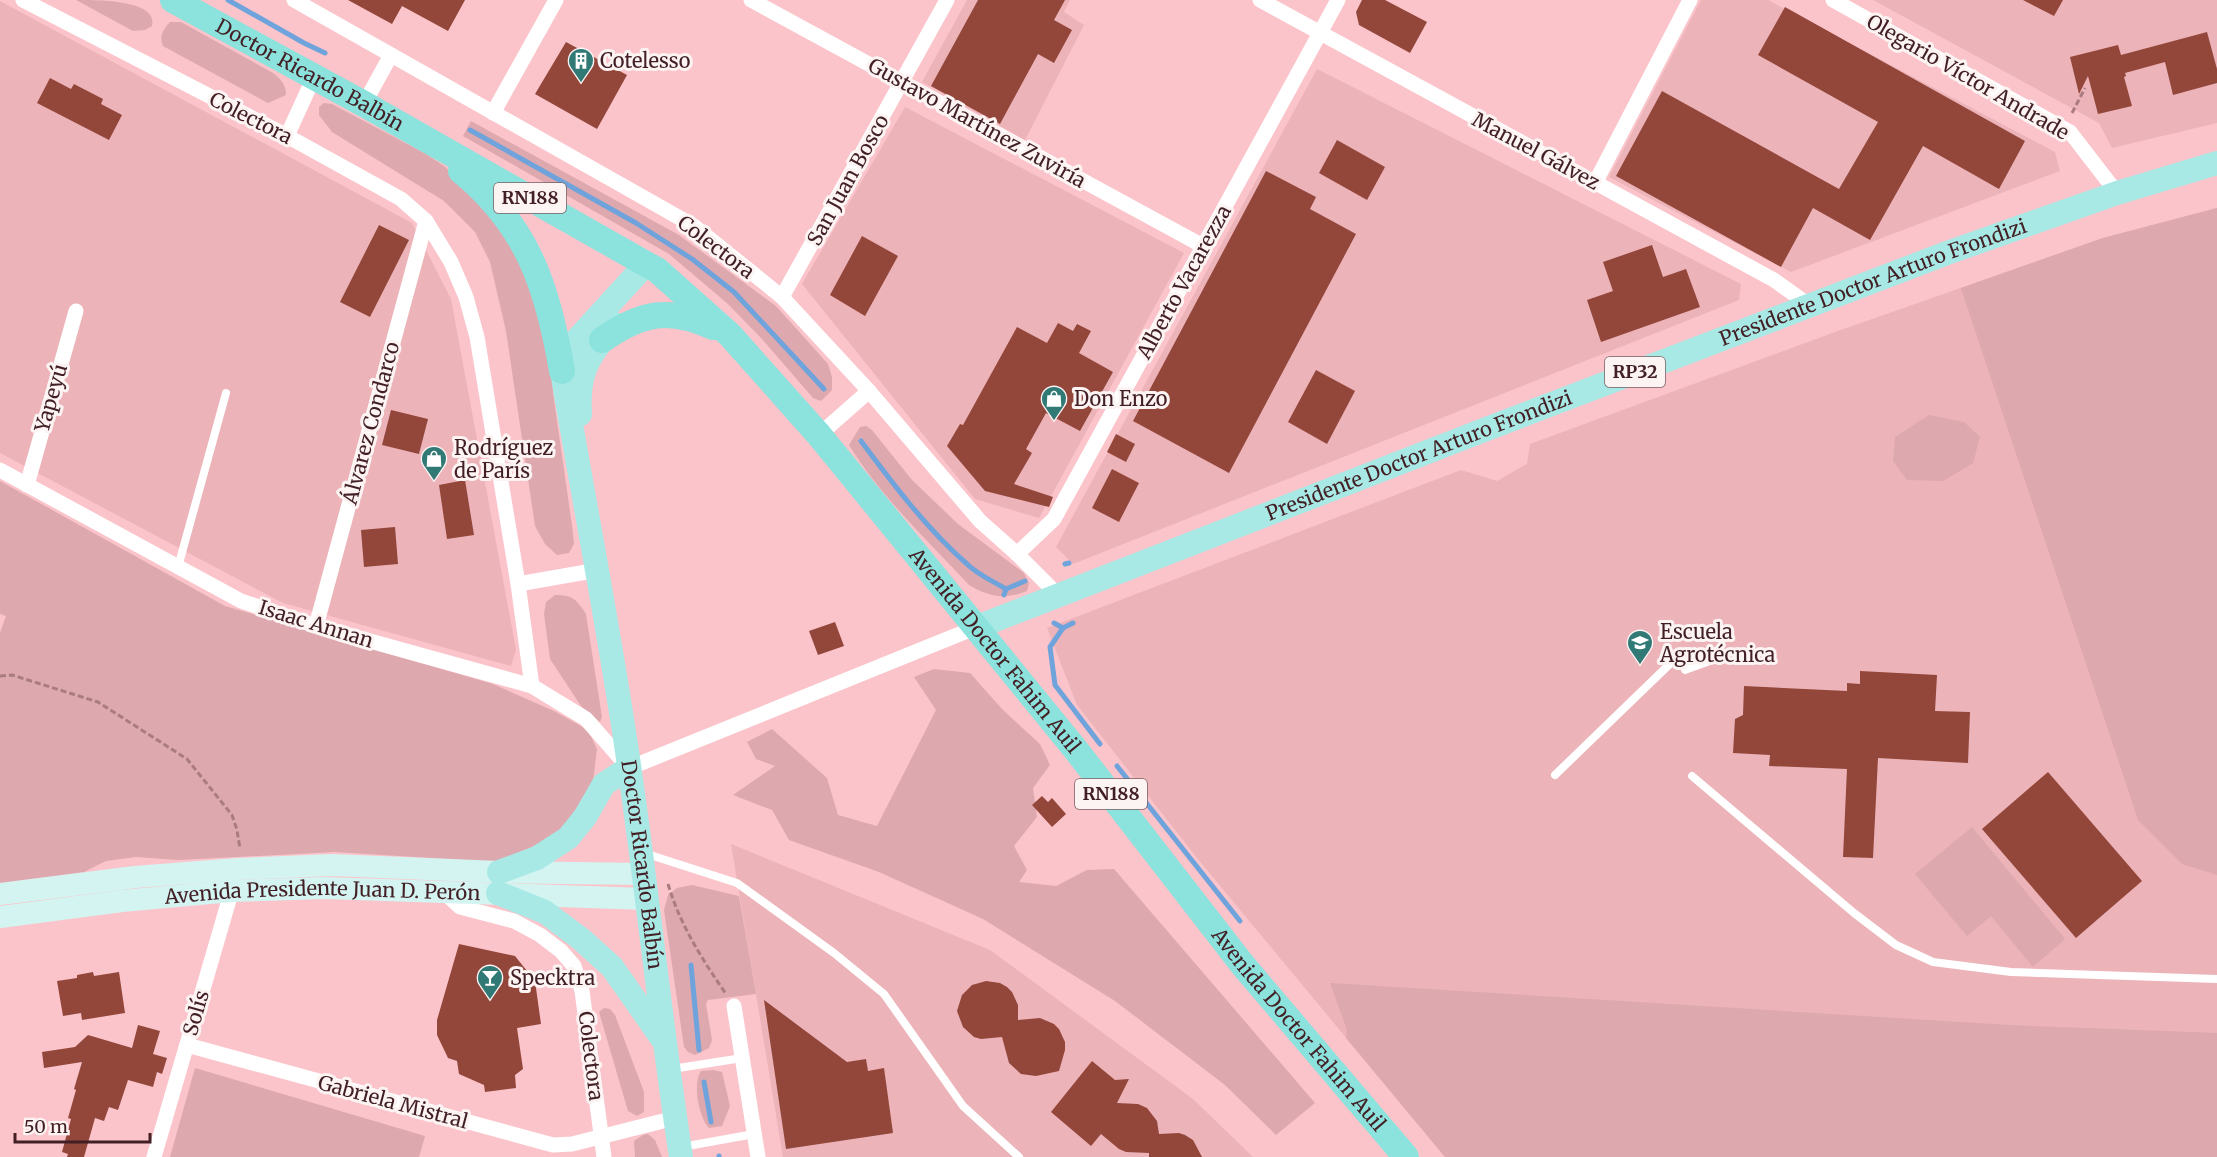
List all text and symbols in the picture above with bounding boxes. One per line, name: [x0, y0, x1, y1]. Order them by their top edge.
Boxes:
street label: Olegario Víctor Andrade: [1863, 8, 2074, 145]
street label: Doctor Ricardo Balbín: [212, 13, 409, 136]
building icon: Cotelesso: [566, 46, 596, 84]
place label: Cotelesso: [600, 48, 691, 73]
street label: Gustavo Martínez Zuviría: [864, 52, 1091, 193]
street label: Colectora: [205, 86, 297, 149]
street label: Manuel Gálvez: [1468, 106, 1604, 195]
street label: San Juan Bosco: [801, 110, 894, 250]
road number: RN188: [494, 183, 566, 213]
street label: Alberto Vacarezza: [1130, 200, 1236, 364]
street label: Colectora: [673, 210, 760, 284]
street label: Presidente Doctor Arturo Frondizi: [1716, 213, 2030, 351]
street label: Álvarez Condarco: [335, 338, 404, 508]
road number: RP32: [1605, 357, 1665, 387]
street label: Yapeyú: [29, 361, 72, 436]
shop icon: Don Enzo: [1039, 384, 1069, 422]
street label: Presidente Doctor Arturo Frondizi: [1262, 385, 1575, 526]
place label: Don Enzo: [1074, 386, 1168, 411]
place label: Rodríguez de París: [454, 435, 553, 483]
shop icon: Rodríguez de París: [419, 444, 449, 482]
street label: Avenida Doctor Fahim Auil: [903, 542, 1086, 758]
street label: Isaac Annan: [256, 594, 376, 653]
place label: Escuela Agrotécnica: [1659, 619, 1775, 667]
school or university icon: Escuela Agrotécnica: [1625, 628, 1655, 666]
street label: Doctor Ricardo Balbín: [616, 758, 669, 971]
road number: RN188: [1075, 779, 1147, 809]
street label: Avenida Presidente Juan D. Perón: [163, 875, 481, 909]
street label: Avenida Doctor Fahim Auil: [1206, 922, 1391, 1136]
bar icon: Specktra: [475, 963, 505, 1001]
place label: Specktra: [510, 965, 596, 990]
street label: Solís: [177, 987, 214, 1038]
street label: Colectora: [574, 1010, 609, 1102]
street label: Gabriela Mistral: [315, 1069, 471, 1134]
scale bar: [15, 1106, 150, 1144]
text: 50 m: [24, 1115, 68, 1138]

